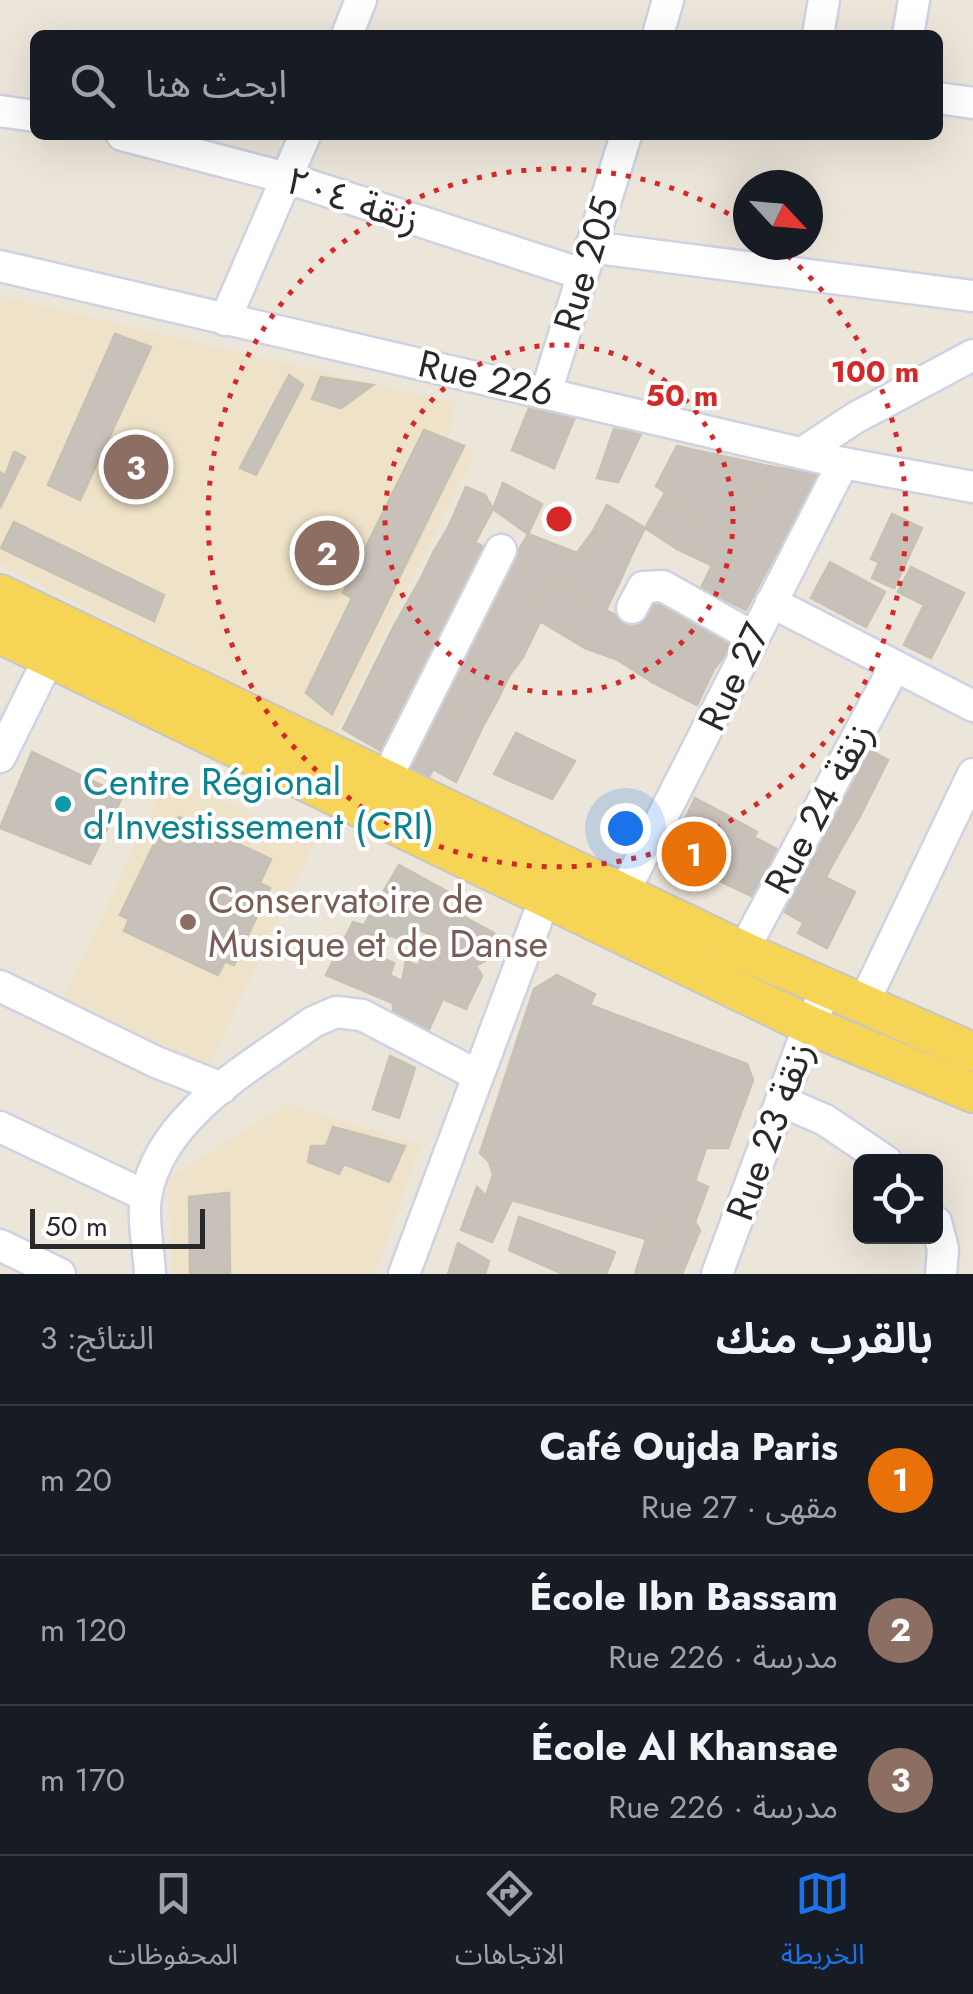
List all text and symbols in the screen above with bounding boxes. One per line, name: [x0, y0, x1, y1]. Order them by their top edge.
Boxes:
search box: [30, 30, 943, 140]
text: ابحث هنا: [145, 56, 287, 111]
icon: search: [65, 58, 120, 113]
street label: زنقة ٢٠٤: [280, 152, 427, 247]
north arrow: [733, 170, 823, 260]
street label: Rue 205: [539, 190, 632, 338]
street label: Rue 226: [413, 335, 559, 420]
text: 100 m: [831, 350, 919, 393]
text: 50 m: [646, 374, 718, 417]
pin: 3: [104, 430, 168, 504]
centre of rings: [541, 501, 577, 537]
pin: 2: [294, 516, 360, 590]
street label: Rue 27: [684, 614, 783, 740]
street label: Rue 24 زنقة: [750, 712, 887, 904]
place label: Centre Régional d'Investissement (CRI): [83, 754, 435, 853]
marker: Centre Régional d'Investissement (CRI): [52, 793, 74, 815]
your location: [600, 803, 651, 854]
pin: 1: [662, 816, 726, 892]
place label: Conservatoire de Musique et de Danse: [208, 872, 548, 971]
marker: Conservatoire de Musique et de Danse: [177, 911, 199, 933]
street label: Rue 23 زنقة: [712, 1034, 827, 1228]
map controls: [853, 1154, 943, 1244]
button: locate: [853, 1154, 943, 1244]
scale bar: [30, 1204, 205, 1248]
text: 50 m: [45, 1206, 108, 1247]
text: بالقرب منك: [716, 1308, 933, 1369]
text: النتائج: 3: [40, 1315, 154, 1361]
text: Café Oujda Paris: [539, 1419, 838, 1474]
text: 20 m: [40, 1457, 112, 1503]
text: 1: [892, 1457, 909, 1503]
text: مقهى · Rue 27: [641, 1484, 838, 1530]
text: École Ibn Bassam: [530, 1569, 838, 1624]
text: 120 m: [40, 1607, 126, 1653]
text: 2: [890, 1607, 911, 1653]
text: مدرسة · Rue 226: [608, 1634, 838, 1680]
text: École Al Khansae: [531, 1719, 838, 1774]
text: 170 m: [40, 1757, 125, 1803]
text: 3: [891, 1757, 910, 1803]
text: مدرسة · Rue 226: [608, 1784, 838, 1830]
tab: المحفوظات: [108, 1866, 238, 1985]
tab: الاتجاهات: [455, 1866, 564, 1985]
tab: الخريطة: [781, 1866, 865, 1985]

